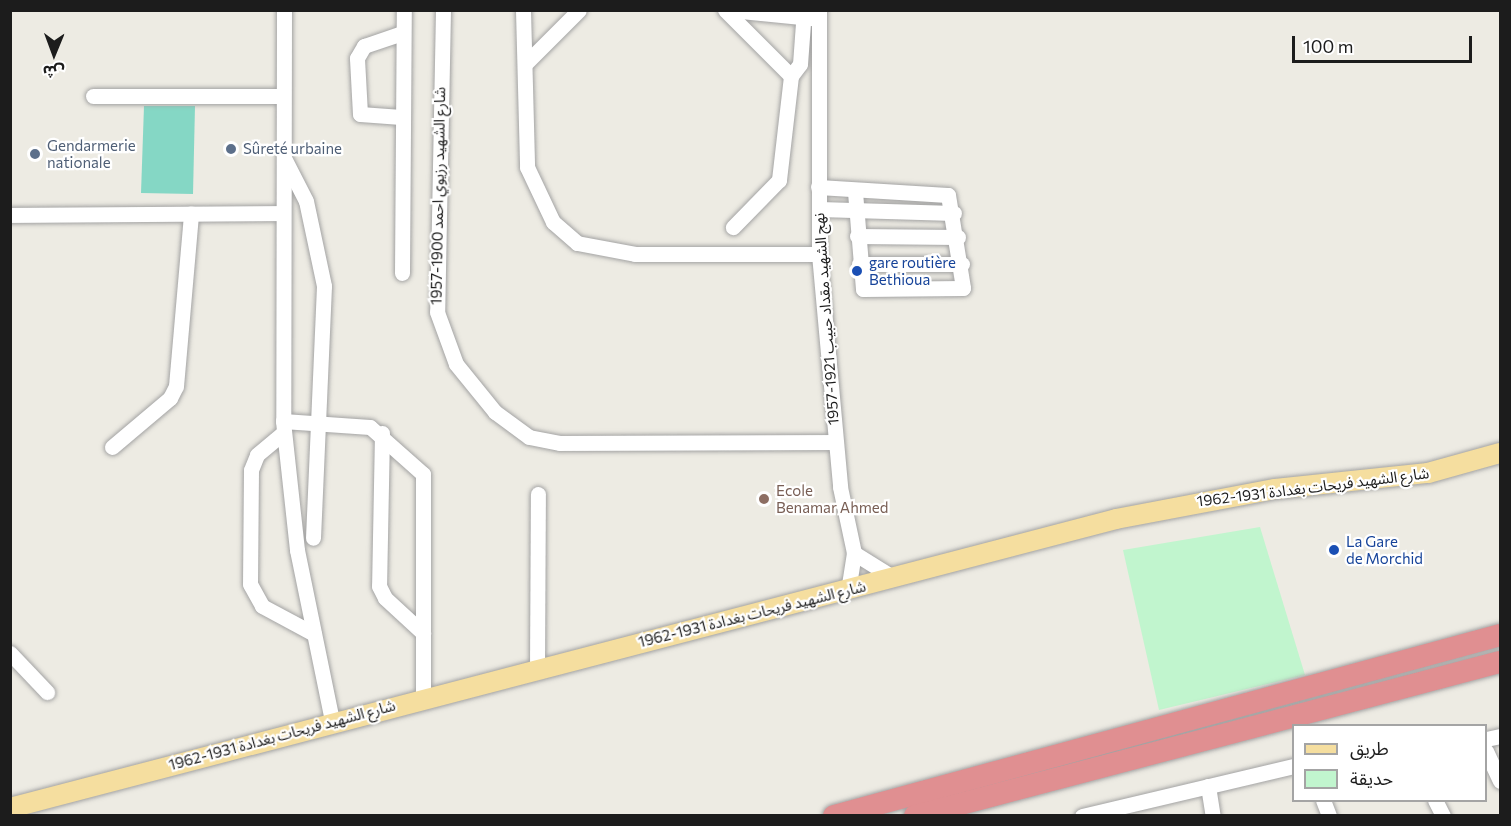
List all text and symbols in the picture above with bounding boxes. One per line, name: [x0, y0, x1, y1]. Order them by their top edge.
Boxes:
north arrow: [24, 24, 84, 84]
scale bar: [1295, 24, 1475, 62]
text: 100 m: [1303, 35, 1353, 57]
text: ش: [43, 63, 65, 82]
street label: شارع الشهيد رزيوي احمد 1900-1957: [427, 87, 449, 305]
place label: Gendarmerie nationale: [47, 136, 136, 171]
place label: Sûreté urbaine: [243, 140, 342, 158]
marker: Sûreté urbaine: [224, 142, 238, 156]
marker: Gendarmerie nationale: [28, 147, 42, 161]
street label: نهج الشهيد مقداد حبيب 1921-1957: [810, 212, 842, 426]
place label: gare routière Bethioua: [869, 253, 956, 288]
marker: gare routière Bethioua: [850, 264, 864, 278]
street label: شارع الشهيد فريحات بغدادة 1931-1962: [1196, 464, 1430, 510]
place label: Ecole Benamar Ahmed: [776, 481, 888, 516]
marker: Ecole Benamar Ahmed: [757, 492, 771, 506]
place label: La Gare de Morchid: [1346, 532, 1423, 567]
marker: La Gare de Morchid: [1327, 543, 1341, 557]
street label: شارع الشهيد فريحات بغدادة 1931-1962: [636, 577, 868, 651]
street label: شارع الشهيد فريحات بغدادة 1931-1962: [167, 696, 397, 774]
legend: [1292, 724, 1487, 802]
text: طريق: [1350, 737, 1389, 759]
text: حديقة: [1350, 767, 1393, 789]

